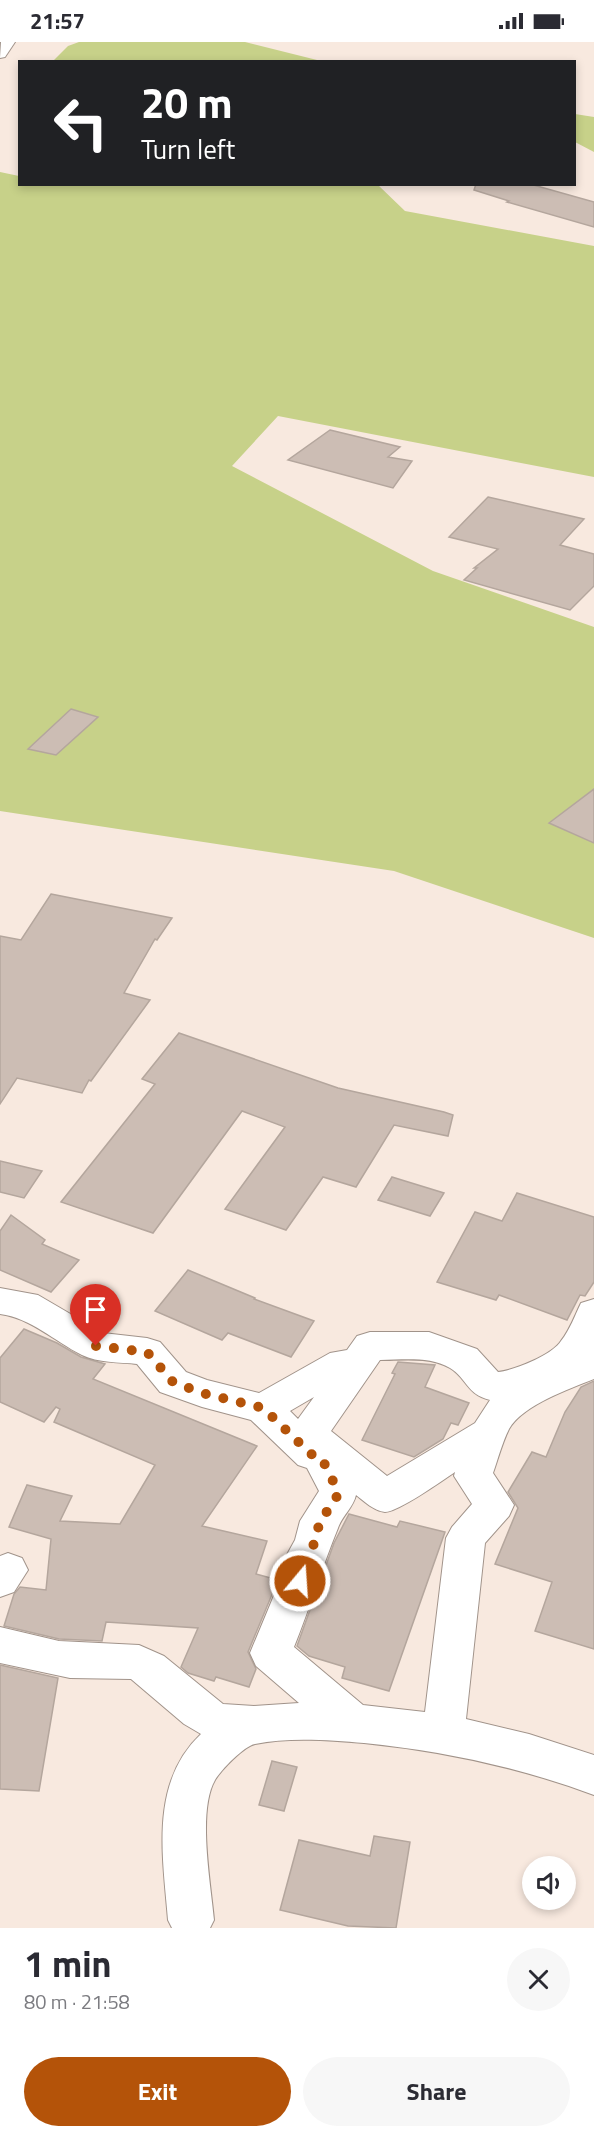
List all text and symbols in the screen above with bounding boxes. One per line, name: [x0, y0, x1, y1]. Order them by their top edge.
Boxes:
text: 21:57: [30, 4, 85, 38]
text: 20 m: [141, 70, 233, 134]
icon: left: [42, 84, 120, 162]
text: Turn left: [141, 128, 235, 169]
pin: [70, 1284, 121, 1346]
icon: arrive: [79, 1293, 112, 1326]
position arrow: [268, 1549, 332, 1613]
map controls: [522, 1856, 576, 1910]
button: sound: [522, 1856, 576, 1910]
text: 1 min: [24, 1936, 111, 1991]
button: close: [507, 1948, 570, 2011]
text: 80 m · 21:58: [24, 1986, 130, 2017]
button: Exit: [24, 2057, 291, 2126]
button: Share: [303, 2057, 570, 2126]

